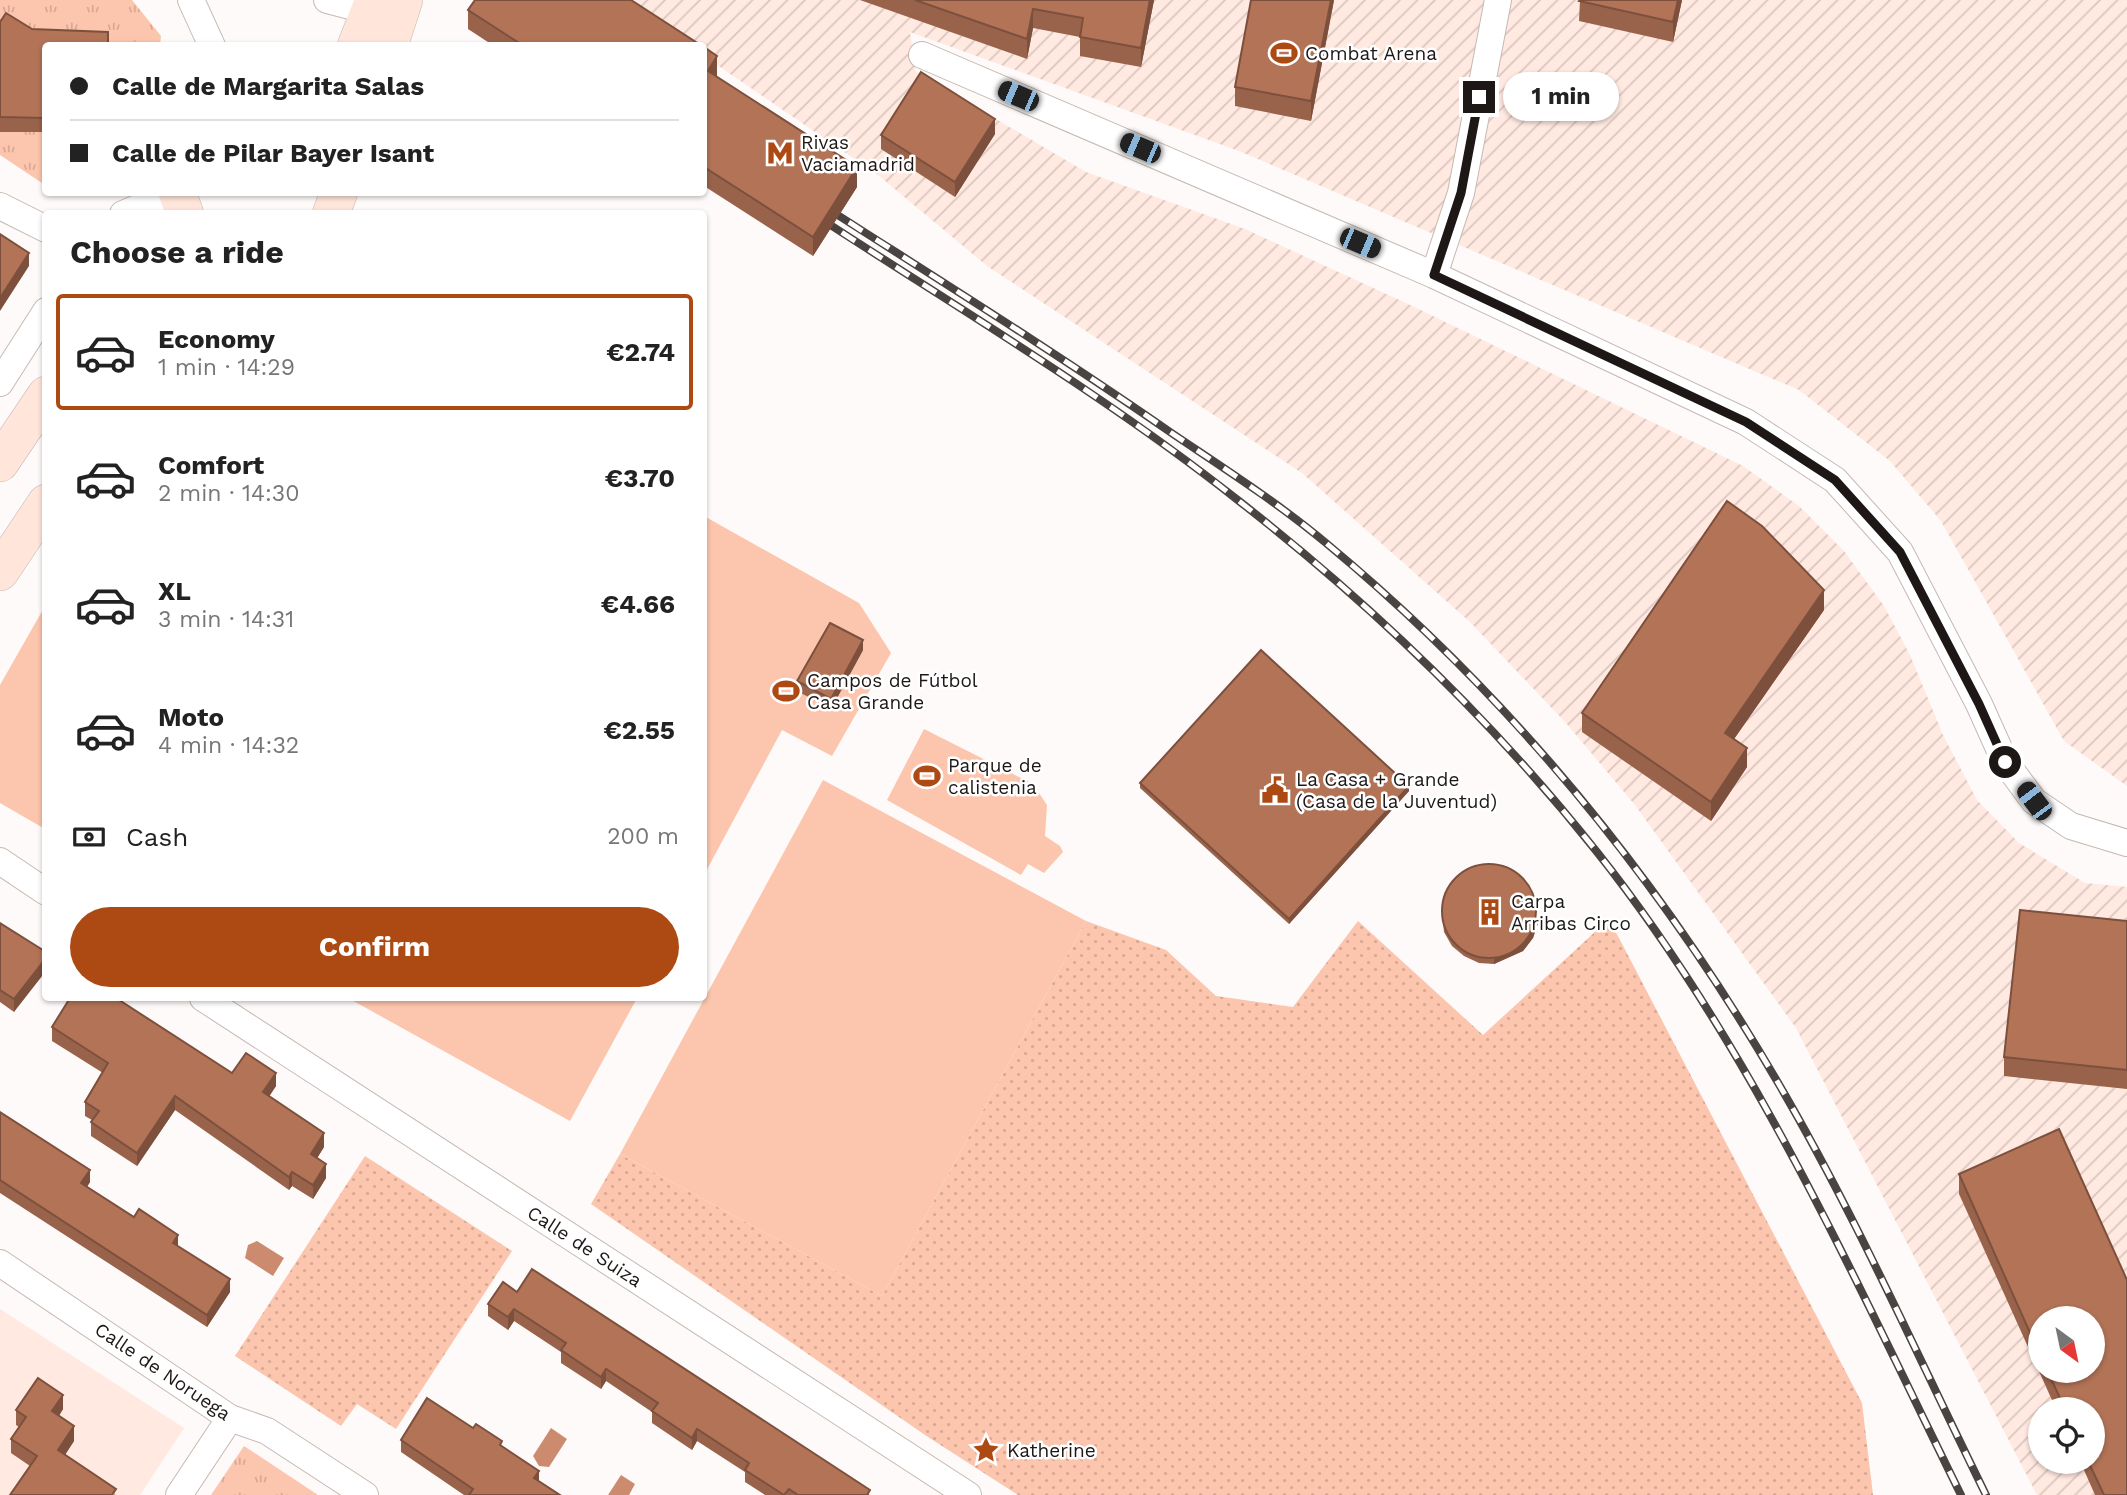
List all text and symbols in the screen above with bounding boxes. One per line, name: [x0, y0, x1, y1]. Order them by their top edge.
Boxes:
sports icon: Combat Arena: [1269, 38, 1299, 68]
place label: Combat Arena: [1305, 42, 1437, 65]
text: Calle de Margarita Salas: [112, 71, 424, 101]
callout: 1 min: [1504, 72, 1619, 122]
car: [995, 78, 1042, 114]
route end: [1463, 81, 1495, 113]
text: 1 min: [1531, 83, 1591, 110]
car: [1117, 130, 1164, 166]
place label: Rivas Vaciamadrid: [801, 131, 915, 176]
text: Calle de Pilar Bayer Isant: [112, 138, 434, 168]
metro station icon: Rivas Vaciamadrid: [765, 138, 795, 168]
car: [1337, 225, 1384, 261]
text: Choose a ride: [70, 233, 284, 271]
icon: car: [74, 321, 137, 384]
text: Economy: [158, 324, 275, 354]
text: €2.74: [606, 337, 675, 367]
text: 1 min · 14:29: [158, 354, 295, 381]
icon: car: [74, 447, 137, 510]
text: Comfort: [158, 450, 264, 480]
text: €3.70: [605, 463, 675, 493]
text: 2 min · 14:30: [158, 480, 300, 507]
icon: car: [74, 573, 137, 636]
text: XL: [158, 576, 191, 606]
text: €4.66: [601, 589, 675, 619]
text: 3 min · 14:31: [158, 606, 294, 633]
place label: Campos de Fútbol Casa Grande: [807, 669, 978, 714]
sports icon: Campos de Fútbol Casa Grande: [771, 676, 801, 706]
icon: car: [74, 699, 137, 762]
text: Moto: [158, 702, 224, 732]
text: €2.55: [603, 715, 675, 745]
text: 4 min · 14:32: [158, 732, 299, 759]
route start: [1989, 746, 2021, 778]
place label: Parque de calistenia: [948, 754, 1042, 799]
sports icon: Parque de calistenia: [912, 761, 942, 791]
place label: La Casa + Grande (Casa de la Juventud): [1296, 768, 1497, 813]
public building icon: La Casa + Grande (Casa de la Juventud): [1260, 775, 1290, 805]
car: [2013, 778, 2056, 824]
icon: cash: [70, 818, 108, 856]
text: Cash: [126, 822, 188, 852]
text: 200 m: [607, 823, 679, 850]
place label: Carpa Arribas Circo: [1511, 890, 1631, 935]
building icon: Carpa Arribas Circo: [1475, 897, 1505, 927]
button: Confirm: [70, 907, 679, 987]
street label: Calle de Suiza: [523, 1201, 647, 1292]
north arrow: [2028, 1306, 2105, 1382]
map controls: [2028, 1306, 2105, 1474]
street label: Calle de Noruega: [90, 1318, 235, 1425]
button: locate: [2028, 1397, 2105, 1474]
place icon: Katherine: [971, 1435, 1001, 1465]
place label: Katherine: [1007, 1439, 1096, 1462]

